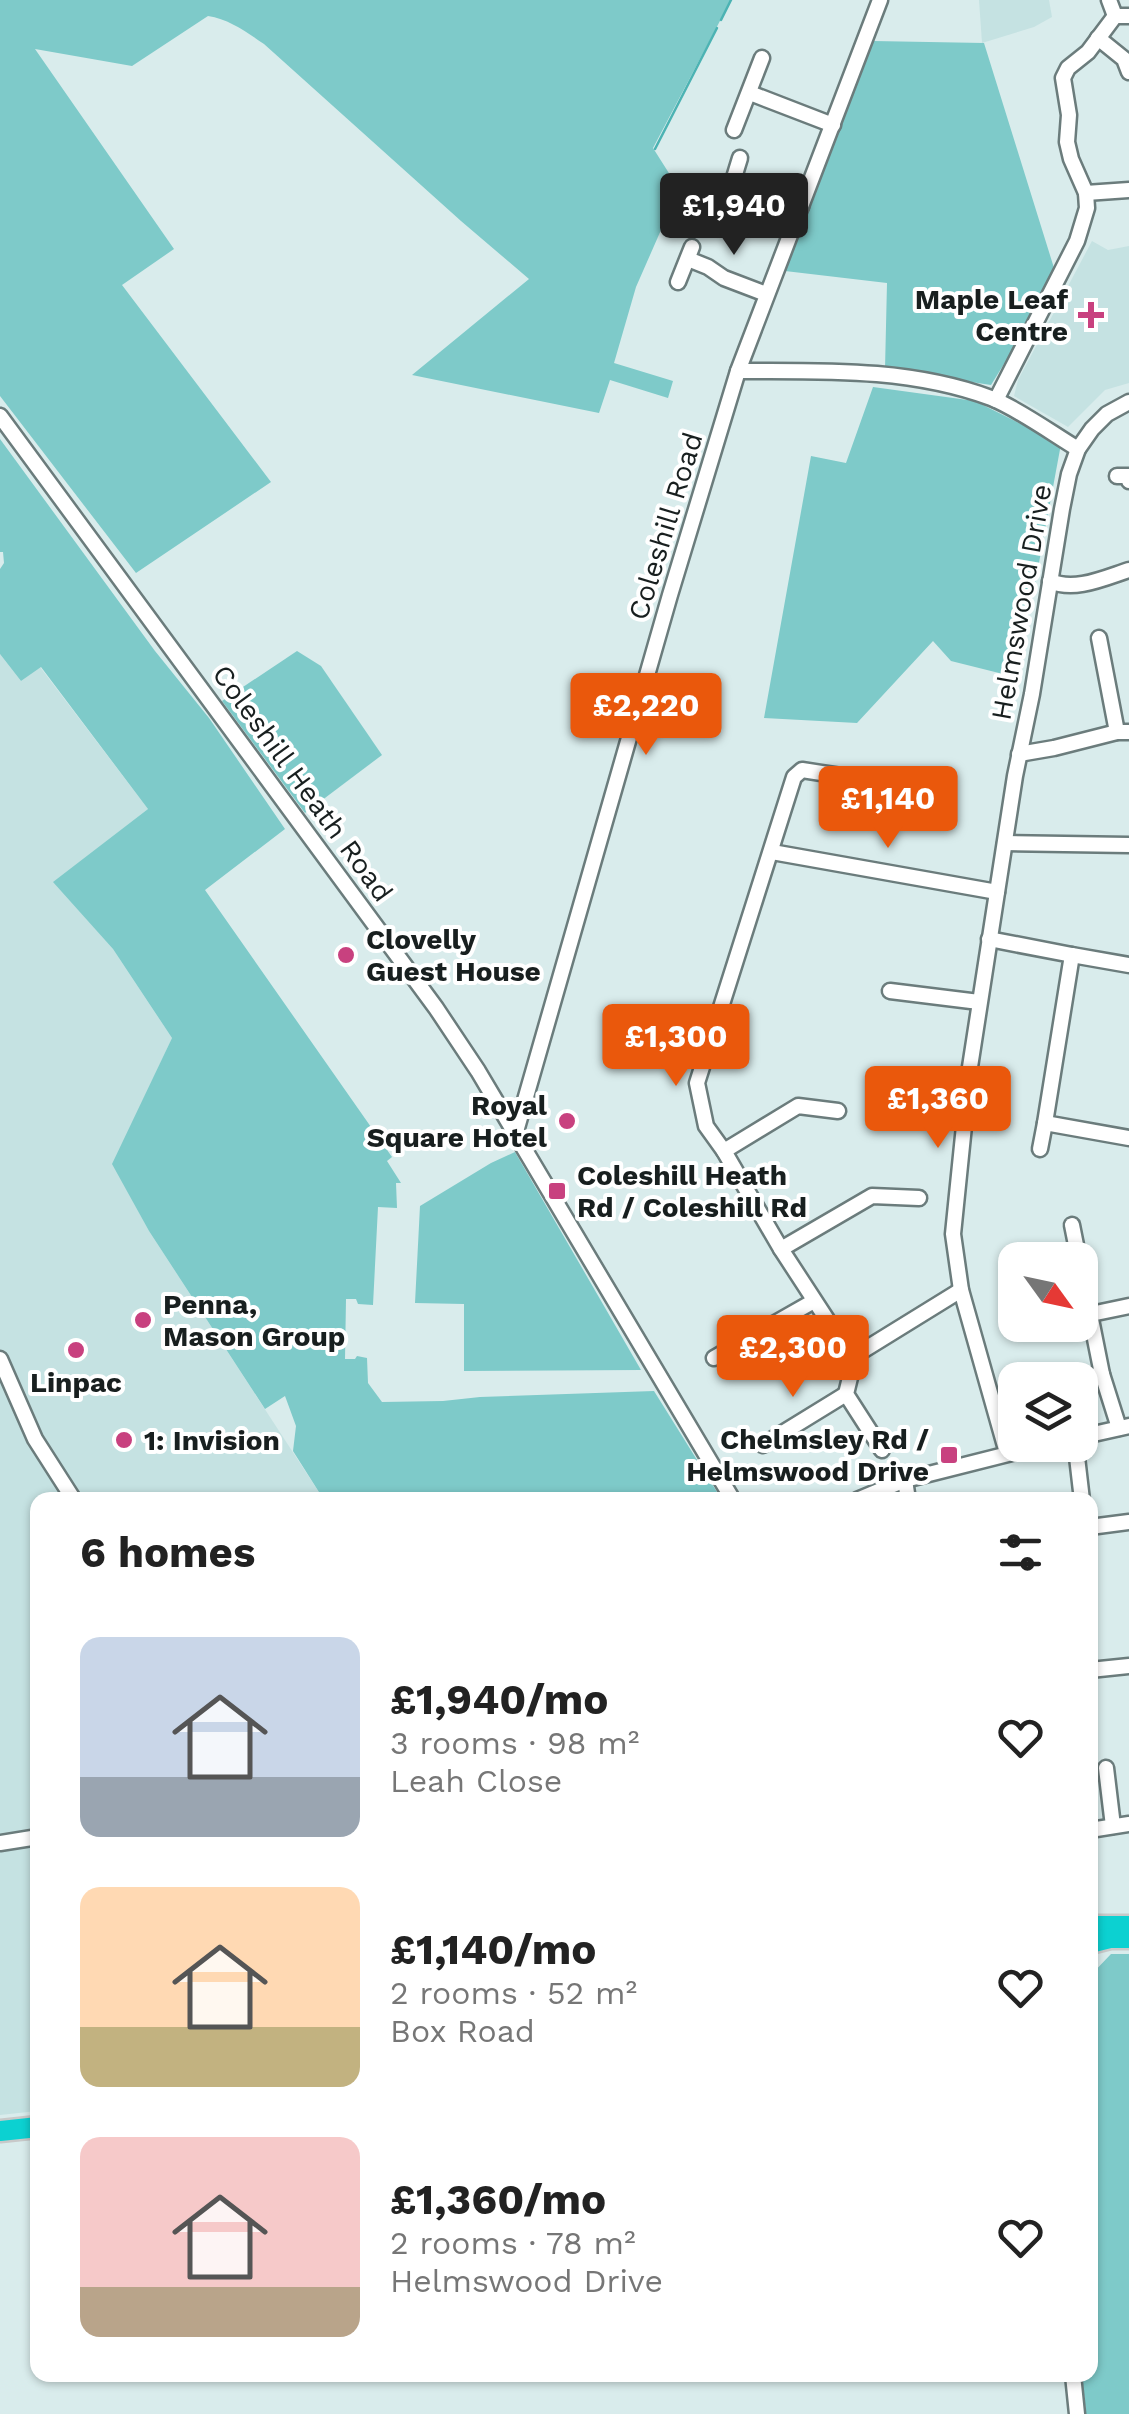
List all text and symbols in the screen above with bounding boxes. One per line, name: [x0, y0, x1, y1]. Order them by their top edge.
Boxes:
pin: £1,940: [653, 173, 815, 258]
text: £1,940: [682, 186, 786, 224]
place label: Maple Leaf Centre: [915, 283, 1068, 348]
marker: Maple Leaf Centre: [1078, 302, 1104, 328]
street label: Coleshill Road: [621, 428, 710, 624]
street label: Helmswood Drive: [984, 482, 1058, 723]
street label: Coleshill Heath Road: [206, 658, 400, 908]
pin: £2,220: [565, 673, 727, 758]
text: £2,220: [593, 686, 699, 724]
pin: £1,140: [807, 766, 969, 851]
text: £1,140: [841, 779, 935, 817]
place label: Clovelly Guest House: [366, 923, 541, 988]
marker: Clovelly Guest House: [335, 944, 357, 966]
pin: £1,300: [595, 1004, 757, 1089]
text: £1,300: [624, 1017, 728, 1055]
pin: £1,360: [857, 1066, 1019, 1151]
text: £1,360: [887, 1079, 989, 1117]
place label: Royal Square Hotel: [367, 1089, 548, 1154]
marker: Royal Square Hotel: [556, 1110, 578, 1132]
place label: Coleshill Heath Rd / Coleshill Rd: [577, 1159, 807, 1224]
marker: Coleshill Heath Rd / Coleshill Rd: [546, 1180, 568, 1202]
north arrow: [998, 1242, 1098, 1342]
map controls: [998, 1242, 1098, 1462]
place label: Penna, Mason Group: [163, 1288, 345, 1353]
marker: Penna, Mason Group: [132, 1309, 154, 1331]
pin: £2,300: [712, 1315, 874, 1400]
text: £2,300: [739, 1328, 847, 1366]
marker: Linpac: [65, 1339, 87, 1361]
button: layers: [998, 1362, 1098, 1462]
place label: Linpac: [30, 1366, 122, 1399]
place label: Chelmsley Rd / Helmswood Drive: [686, 1423, 929, 1488]
place label: 1: Invision: [144, 1424, 280, 1457]
marker: 1: Invision: [113, 1429, 135, 1451]
marker: Chelmsley Rd / Helmswood Drive: [938, 1444, 960, 1466]
icon: filters: [993, 1525, 1048, 1580]
text: 6 homes: [80, 1528, 255, 1577]
text: £1,940/mo: [390, 1675, 608, 1724]
icon: home: [160, 1677, 280, 1797]
icon: heart: [993, 1710, 1048, 1765]
text: 3 rooms · 98 m²: [390, 1724, 639, 1762]
text: Leah Close: [390, 1762, 562, 1800]
text: £1,140/mo: [390, 1925, 596, 1974]
icon: home: [160, 1927, 280, 2047]
icon: heart: [993, 1960, 1048, 2015]
text: 2 rooms · 52 m²: [390, 1974, 637, 2012]
text: Box Road: [390, 2012, 535, 2050]
text: £1,360/mo: [390, 2175, 606, 2224]
icon: home: [160, 2177, 280, 2297]
icon: heart: [993, 2210, 1048, 2265]
text: 2 rooms · 78 m²: [390, 2224, 636, 2262]
text: Helmswood Drive: [390, 2262, 663, 2300]

